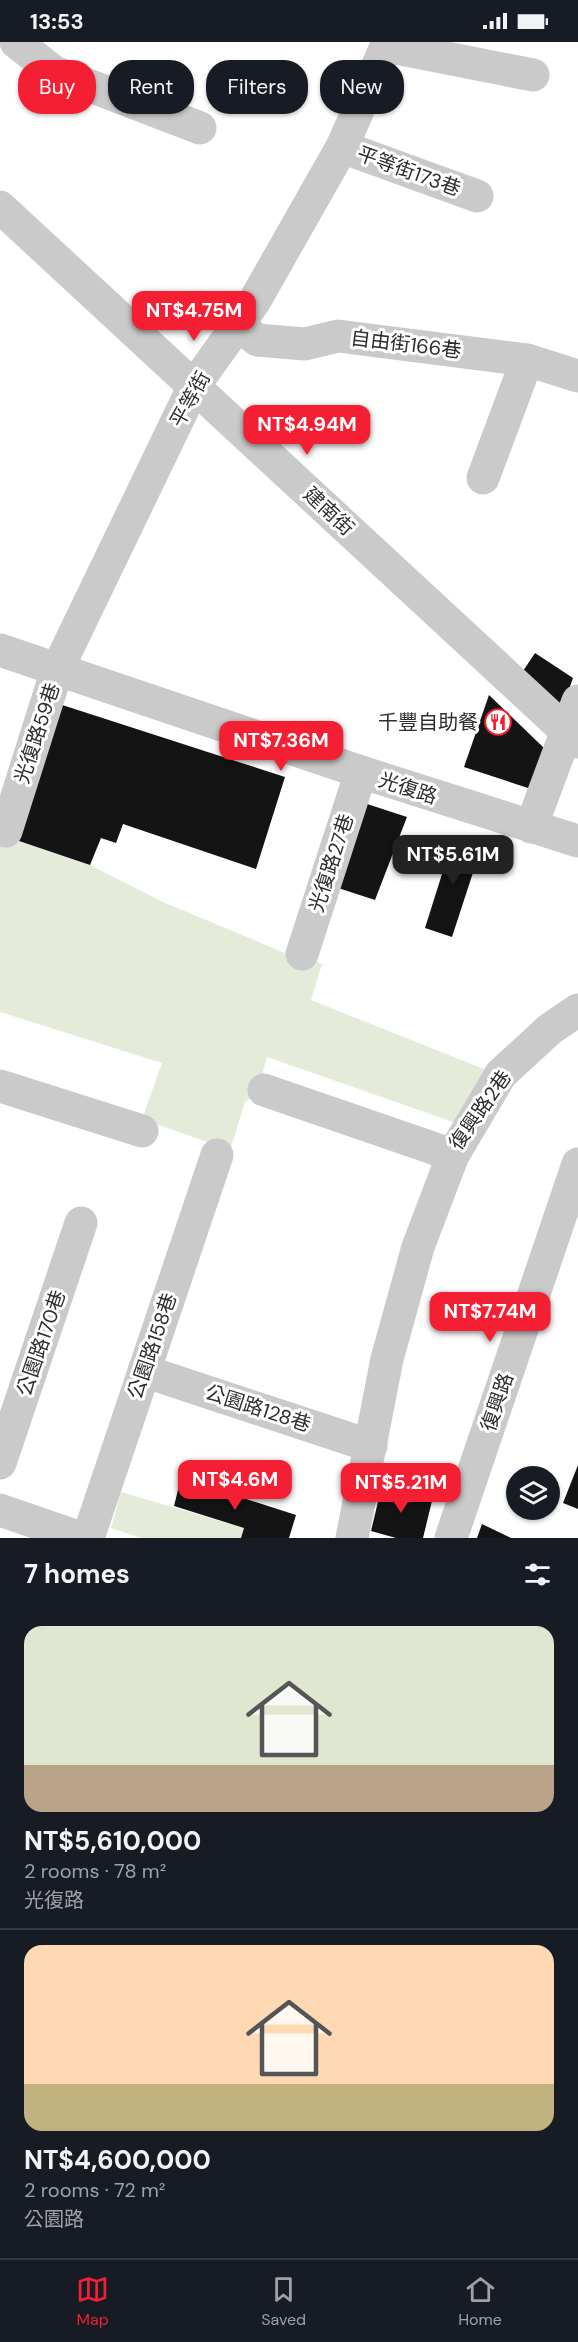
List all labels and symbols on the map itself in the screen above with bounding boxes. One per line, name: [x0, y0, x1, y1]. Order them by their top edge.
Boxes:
street label: 平等街173巷: [354, 140, 464, 202]
pin: NT$4.75M: [132, 291, 256, 342]
street label: 自由街166巷: [349, 324, 463, 364]
street label: 平等街: [164, 366, 216, 432]
pin: NT$4.94M: [245, 405, 369, 456]
street label: 建南街: [298, 481, 360, 541]
street label: 光復路59巷: [9, 679, 65, 787]
restaurant icon: 千豐自助餐: [483, 707, 513, 737]
place label: 千豐自助餐: [378, 709, 478, 735]
pin: NT$7.36M: [219, 721, 343, 772]
street label: 光復路: [375, 766, 441, 810]
street label: 光復路27巷: [303, 811, 359, 915]
pin: NT$5.61M: [391, 835, 515, 886]
street label: 復興路2巷: [443, 1065, 517, 1155]
street label: 公園路170巷: [11, 1287, 71, 1399]
street label: 公園路158巷: [122, 1289, 182, 1403]
pin: NT$7.74M: [428, 1292, 552, 1343]
street label: 復興路: [475, 1369, 519, 1435]
street label: 公園路128巷: [202, 1379, 314, 1437]
pin: NT$4.6M: [180, 1460, 290, 1511]
pin: NT$5.21M: [339, 1463, 463, 1514]

